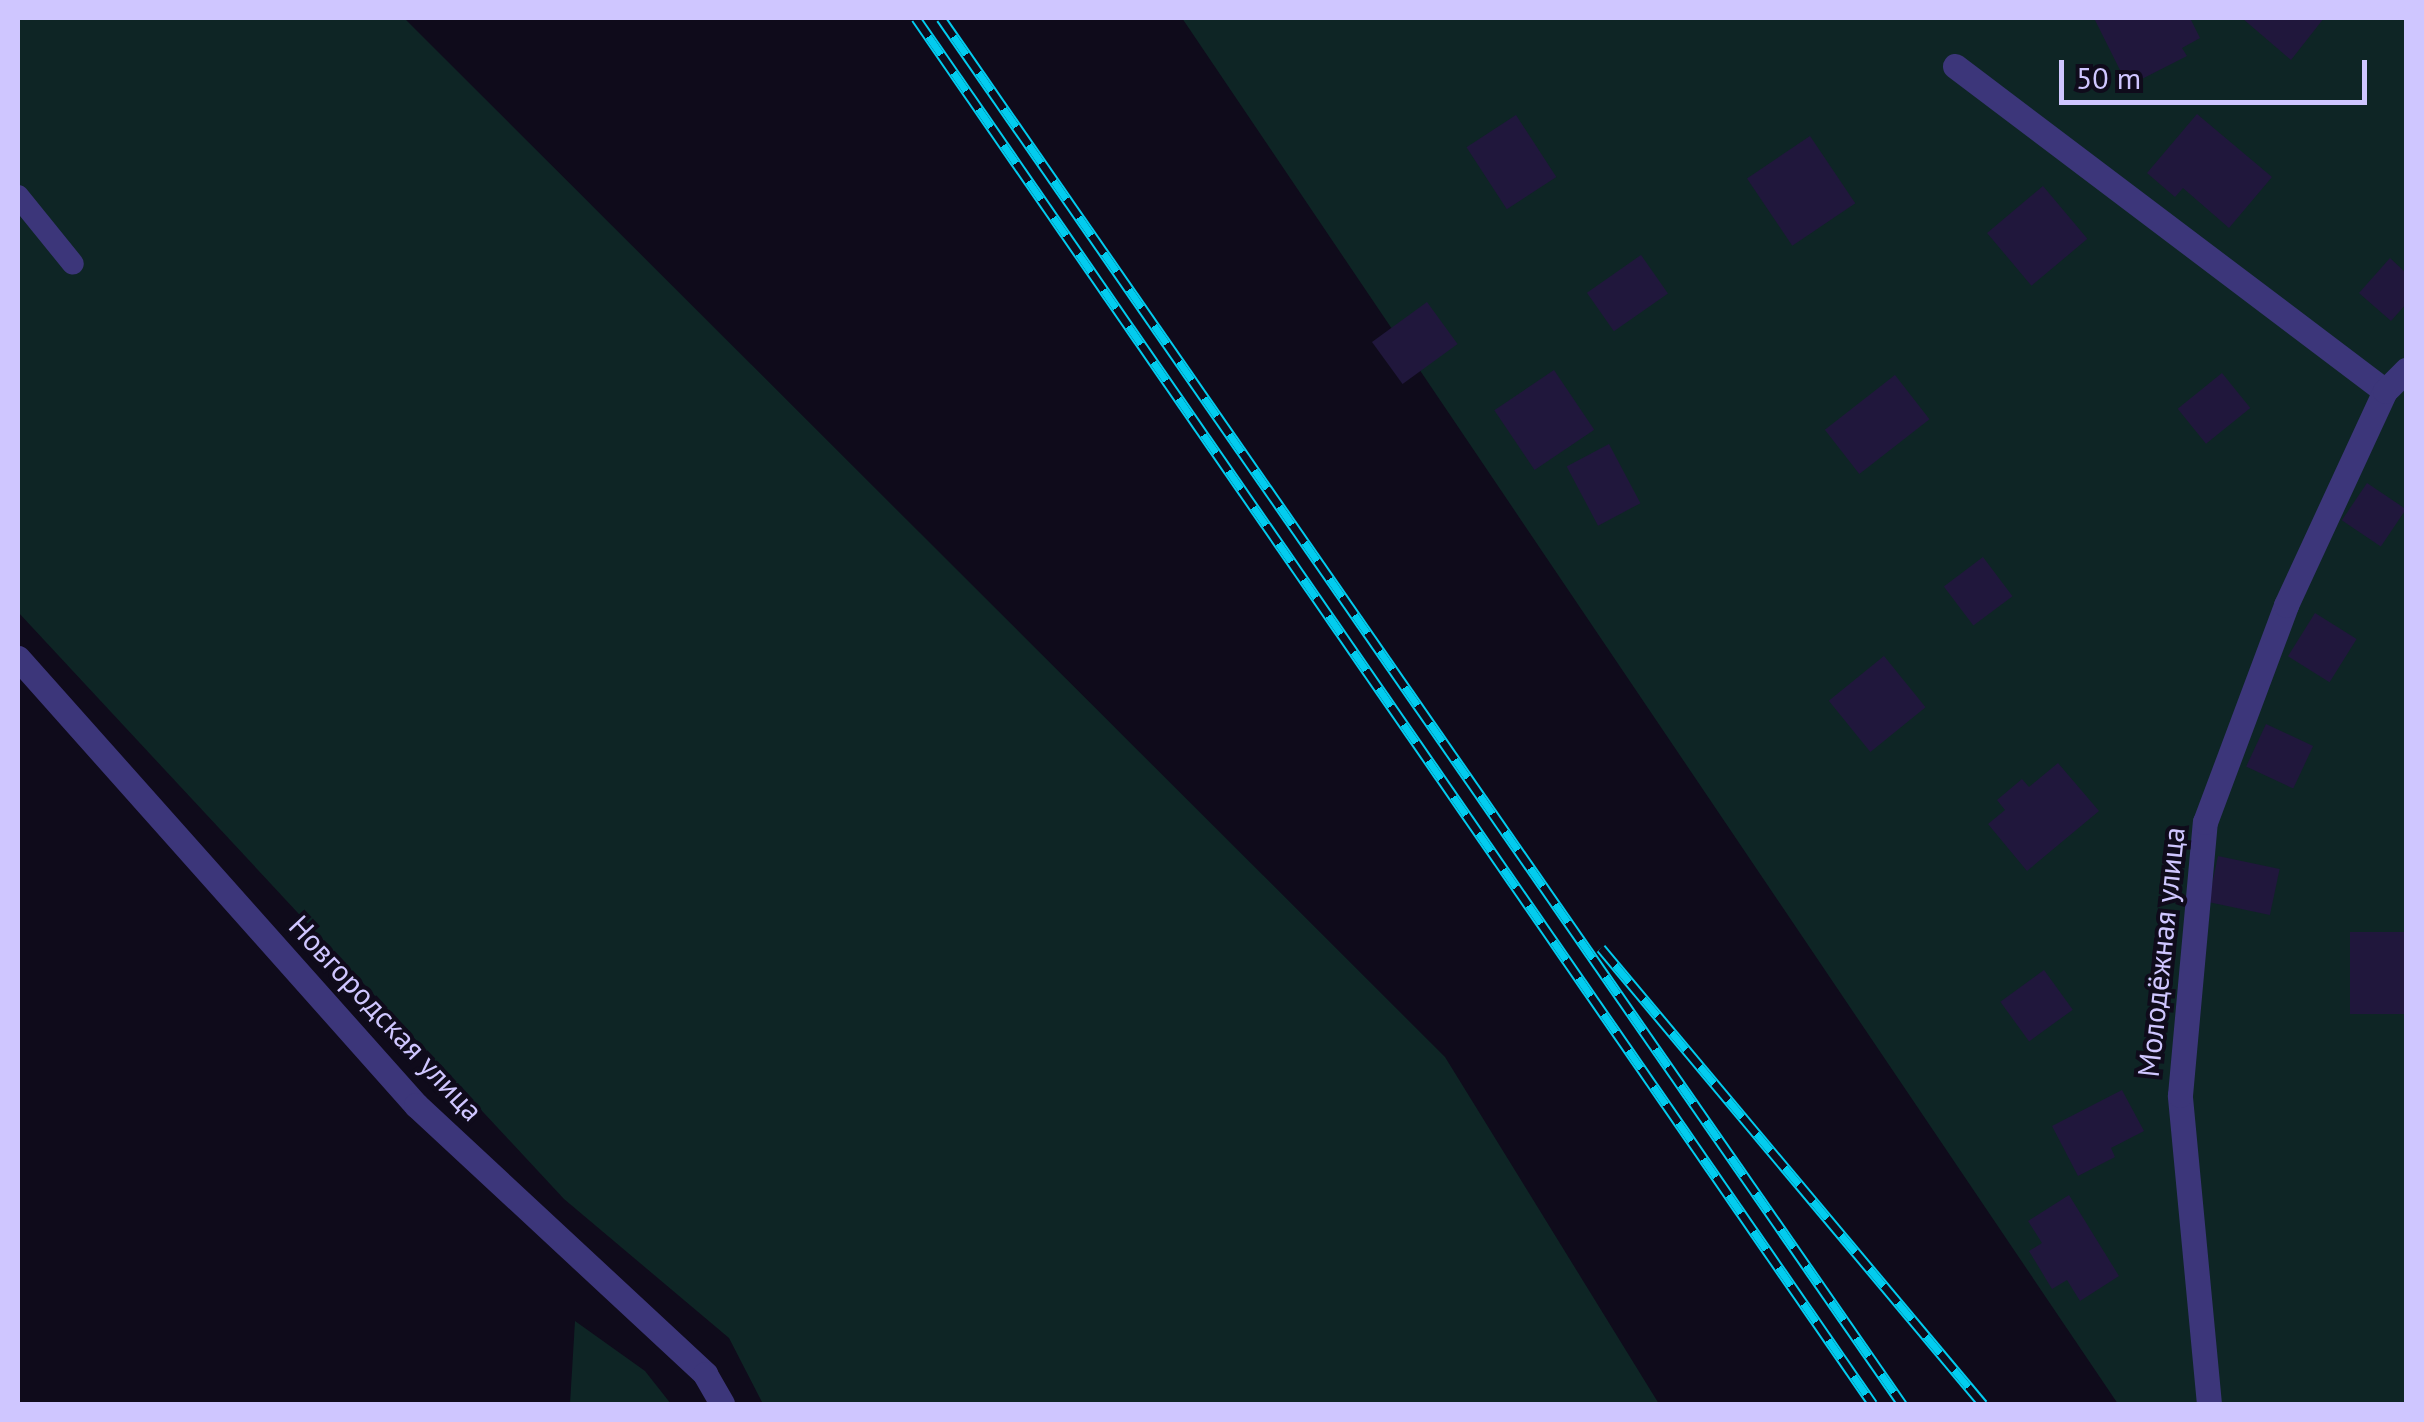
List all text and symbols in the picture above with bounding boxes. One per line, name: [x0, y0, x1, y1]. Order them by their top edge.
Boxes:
scale bar: [2064, 40, 2372, 102]
text: 50 m: [2076, 58, 2141, 97]
street label: Молодёжная улица: [2130, 825, 2192, 1079]
street label: Новгородская улица: [282, 908, 490, 1128]

